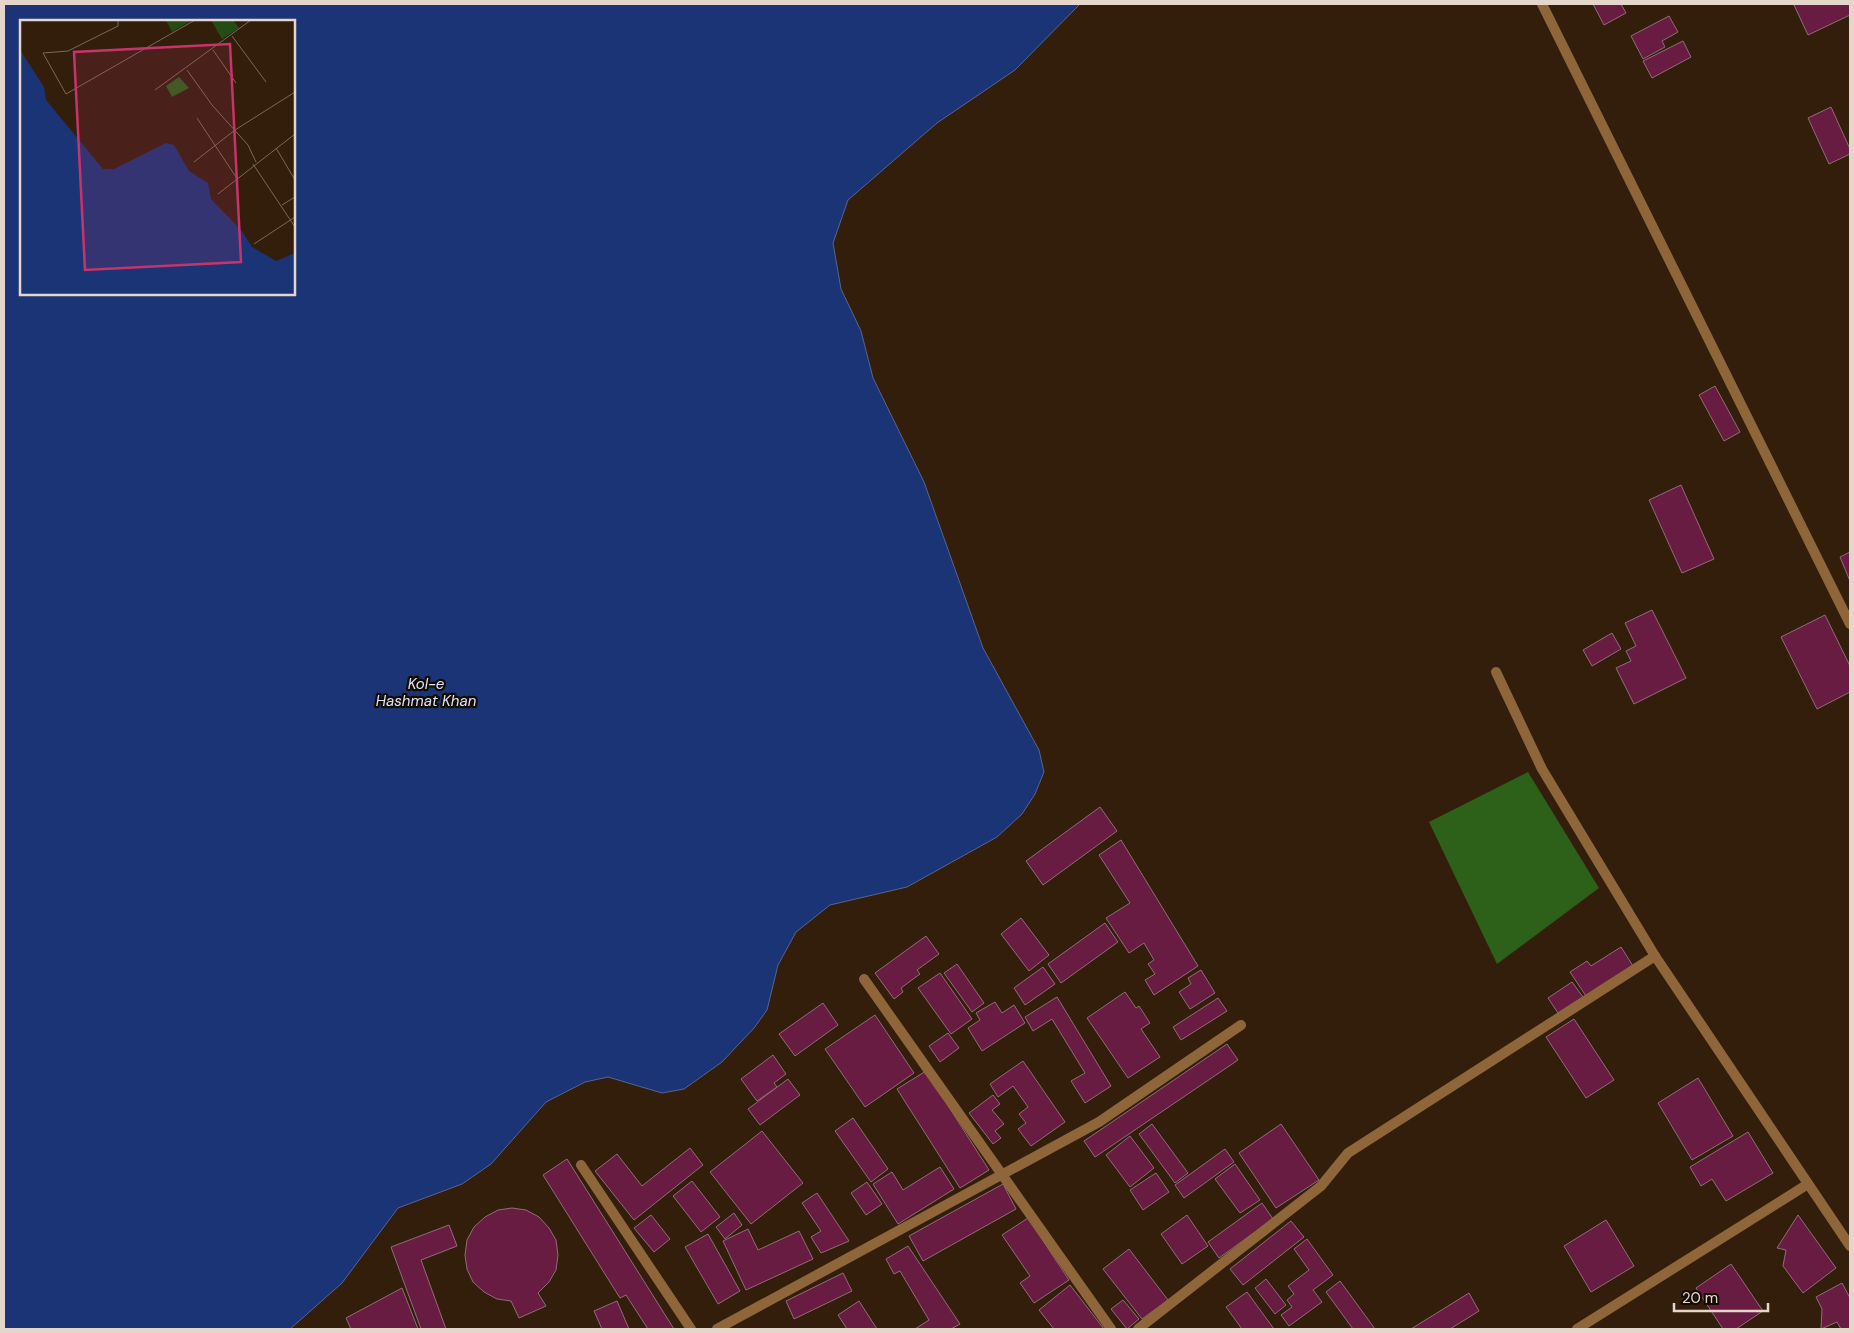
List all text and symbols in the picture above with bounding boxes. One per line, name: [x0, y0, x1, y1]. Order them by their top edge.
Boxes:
inset map: [20, 20, 295, 295]
water label: Kol-e Hashmat Khan: [376, 674, 477, 711]
scale bar: [1674, 1280, 1768, 1312]
text: 20 m: [1682, 1288, 1718, 1308]

